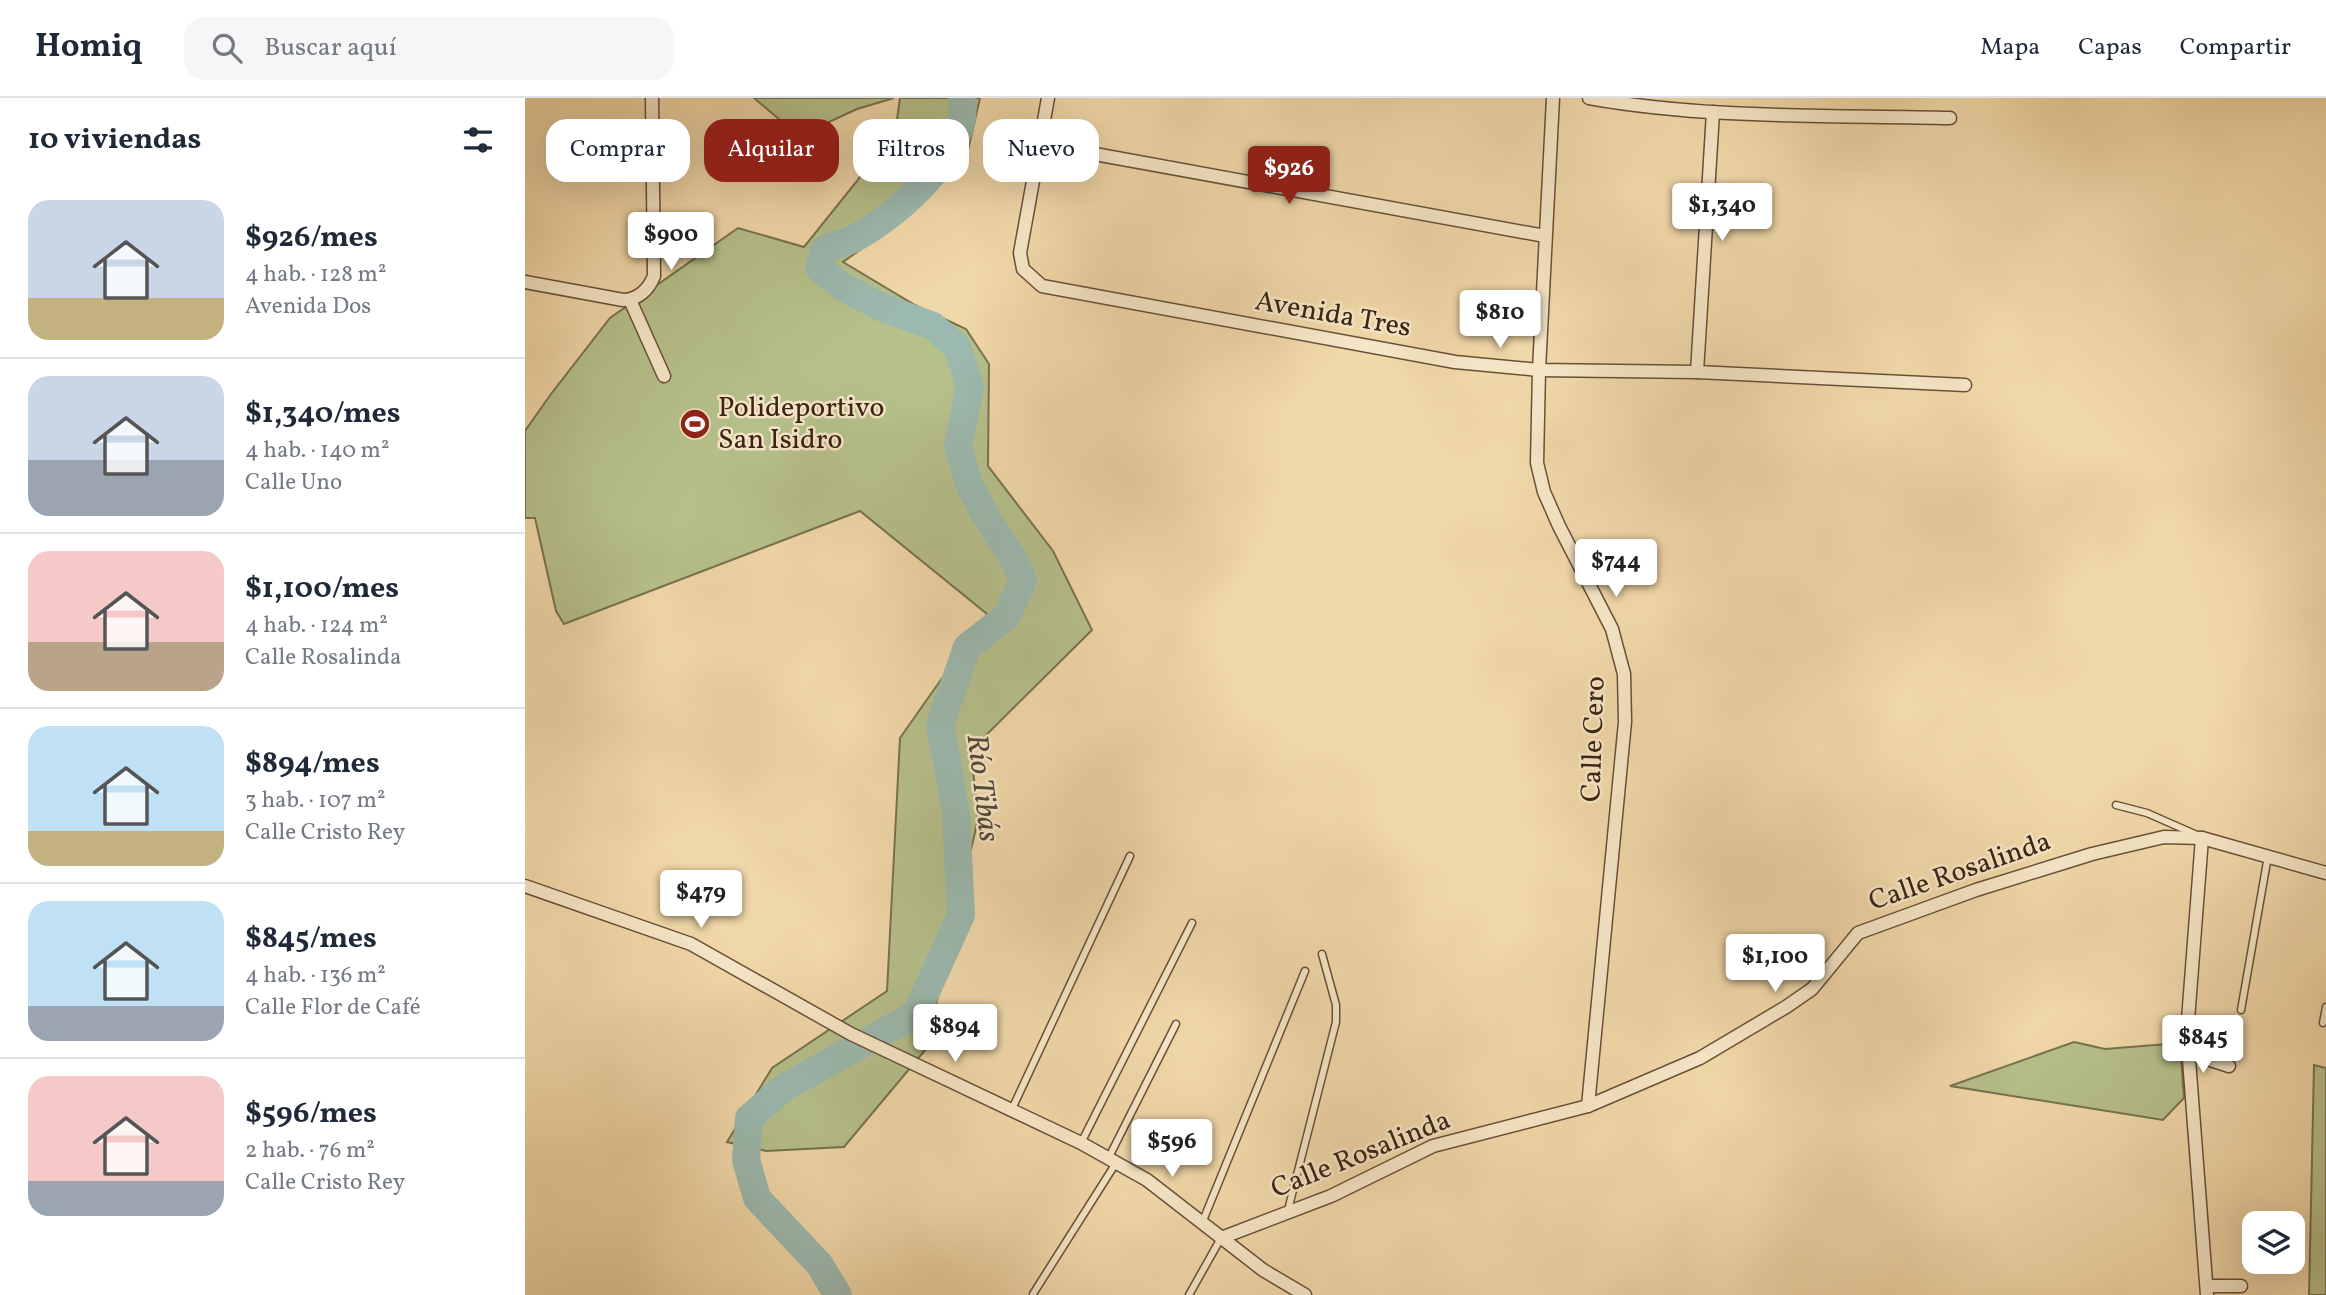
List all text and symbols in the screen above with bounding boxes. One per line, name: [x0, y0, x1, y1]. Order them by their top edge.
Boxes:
search box: [184, 17, 674, 80]
text: Homiq: [35, 25, 142, 71]
icon: search: [208, 29, 246, 67]
text: Buscar aquí: [264, 30, 397, 66]
text: Mapa: [1980, 31, 2040, 65]
text: Capas: [2078, 31, 2142, 65]
text: Compartir: [2180, 31, 2291, 65]
text: 10 viviendas: [28, 119, 201, 161]
chip: Comprar: [546, 119, 690, 182]
chip: Alquilar: [704, 119, 839, 182]
chip: Filtros: [853, 119, 969, 182]
chip: Nuevo: [983, 119, 1099, 182]
icon: filters: [459, 121, 497, 159]
pin: $926: [1248, 146, 1330, 206]
text: $926: [1264, 153, 1314, 185]
pin: $1,340: [1665, 184, 1779, 243]
text: $1,340: [1688, 190, 1756, 222]
pin: $900: [630, 212, 712, 272]
text: $926/mes: [245, 217, 378, 259]
text: $900: [644, 219, 698, 251]
icon: home: [84, 228, 168, 312]
text: 4 hab. · 128 m²: [245, 259, 386, 291]
street label: Avenida Tres: [1252, 282, 1414, 348]
pin: $810: [1459, 290, 1541, 350]
text: Avenida Dos: [245, 291, 371, 323]
text: $810: [1476, 297, 1524, 329]
place label: Polideportivo San Isidro: [718, 389, 885, 460]
text: $1,340/mes: [245, 393, 401, 435]
icon: home: [84, 404, 168, 488]
sports icon: Polideportivo San Isidro: [678, 407, 712, 441]
text: 4 hab. · 140 m²: [245, 435, 389, 467]
text: Calle Uno: [245, 467, 342, 499]
pin: $744: [1575, 540, 1657, 599]
text: $744: [1591, 546, 1641, 578]
text: $1,100/mes: [245, 568, 399, 610]
icon: home: [84, 579, 168, 663]
text: 4 hab. · 124 m²: [245, 610, 388, 642]
text: Calle Rosalinda: [245, 642, 402, 674]
street label: Calle Cero: [1572, 675, 1616, 803]
water label: Río Tibás: [955, 732, 1009, 844]
text: $894/mes: [245, 743, 380, 785]
icon: home: [84, 754, 168, 838]
text: 3 hab. · 107 m²: [245, 785, 385, 817]
text: Calle Cristo Rey: [245, 817, 405, 849]
street label: Calle Rosalinda: [1864, 823, 2056, 921]
pin: $479: [660, 870, 742, 930]
text: $479: [676, 877, 726, 909]
text: $845/mes: [245, 918, 377, 960]
icon: home: [84, 929, 168, 1013]
pin: $1,100: [1718, 934, 1832, 994]
text: $1,100: [1742, 941, 1808, 973]
text: 4 hab. · 136 m²: [245, 960, 386, 992]
text: Calle Flor de Café: [245, 992, 421, 1024]
pin: $894: [914, 1004, 996, 1064]
text: $894: [929, 1011, 981, 1043]
pin: $845: [2162, 1016, 2244, 1075]
text: $845: [2178, 1022, 2228, 1054]
text: $596/mes: [245, 1093, 377, 1135]
street label: Calle Rosalinda: [1265, 1101, 1457, 1209]
icon: home: [84, 1104, 168, 1188]
pin: $596: [1131, 1119, 1213, 1179]
text: $596: [1147, 1126, 1197, 1158]
text: 2 hab. · 76 m²: [245, 1135, 375, 1167]
text: Calle Cristo Rey: [245, 1167, 405, 1199]
map controls: [2242, 1211, 2305, 1274]
button: layers: [2242, 1211, 2305, 1274]

